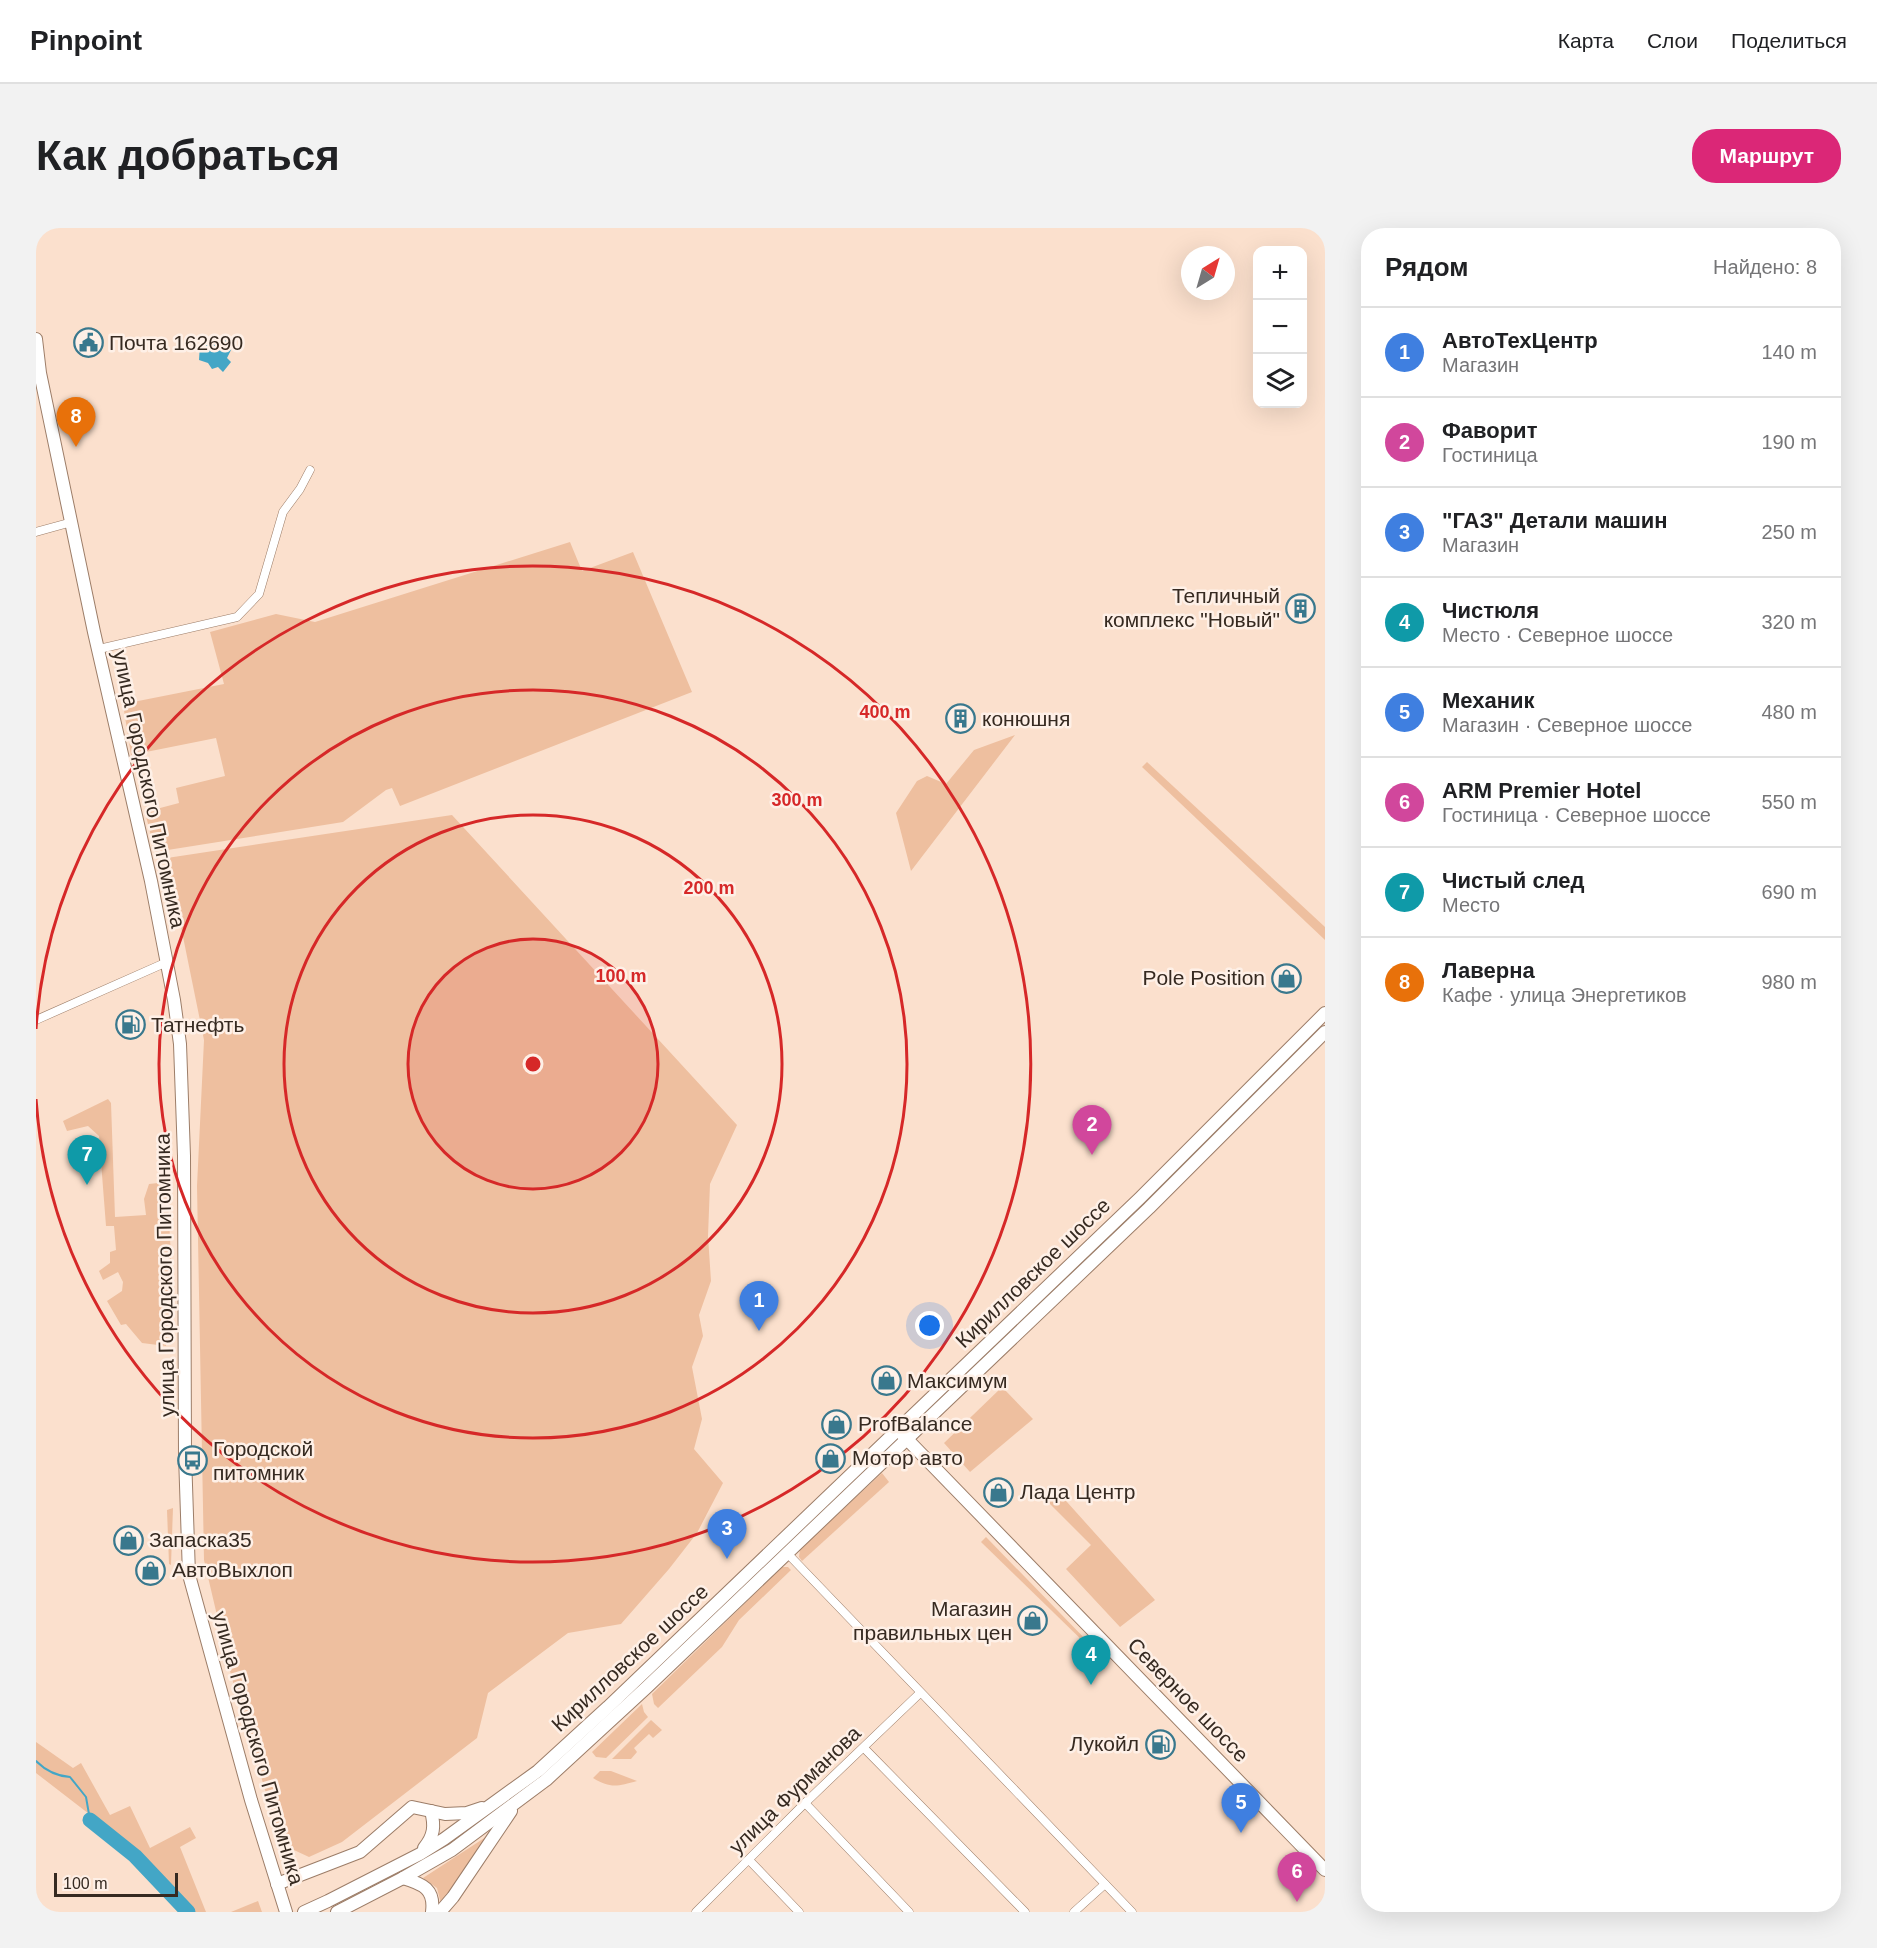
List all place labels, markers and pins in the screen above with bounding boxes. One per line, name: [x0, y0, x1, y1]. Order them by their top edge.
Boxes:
public building icon: Почта 162690: [72, 327, 104, 359]
place label: Почта 162690: [109, 331, 243, 354]
pin: 8: [56, 398, 96, 447]
place label: Тепличный комплекс "Новый": [1104, 584, 1280, 631]
building icon: Тепличный комплекс "Новый": [1285, 592, 1317, 624]
building icon: конюшня: [945, 703, 977, 735]
place label: конюшня: [982, 707, 1070, 730]
shop icon: Pole Position: [1270, 962, 1302, 994]
place label: Pole Position: [1142, 966, 1265, 989]
fuel station icon: Татнефть: [114, 1009, 146, 1041]
place label: Татнефть: [151, 1013, 244, 1036]
centre of rings: [523, 1054, 543, 1074]
pin: 2: [1072, 1106, 1112, 1155]
pin: 7: [68, 1136, 106, 1185]
pin: 1: [740, 1282, 778, 1331]
shop icon: Максимум: [870, 1365, 902, 1397]
place label: Максимум: [907, 1369, 1007, 1392]
shop icon: ProfBalance: [821, 1408, 853, 1440]
place label: ProfBalance: [858, 1412, 972, 1435]
place label: Городской питомник: [213, 1437, 313, 1484]
shop icon: Мотор авто: [815, 1442, 847, 1474]
bus stop icon: Городской питомник: [176, 1445, 208, 1477]
place label: Мотор авто: [852, 1446, 963, 1469]
shop icon: Лада Центр: [983, 1476, 1015, 1508]
place label: Лада Центр: [1020, 1480, 1135, 1503]
pin: 3: [708, 1510, 746, 1559]
shop icon: Запаска35: [112, 1524, 144, 1556]
place label: Запаска35: [149, 1528, 252, 1551]
shop icon: АвтоВыхлоп: [135, 1554, 167, 1586]
place label: АвтоВыхлоп: [172, 1558, 293, 1581]
place label: Магазин правильных цен: [853, 1597, 1012, 1644]
shop icon: Магазин правильных цен: [1017, 1605, 1049, 1637]
pin: 4: [1072, 1636, 1110, 1685]
fuel station icon: Лукойл: [1144, 1728, 1176, 1760]
place label: Лукойл: [1069, 1732, 1139, 1755]
pin: 5: [1222, 1784, 1260, 1833]
pin: 6: [1278, 1852, 1316, 1902]

